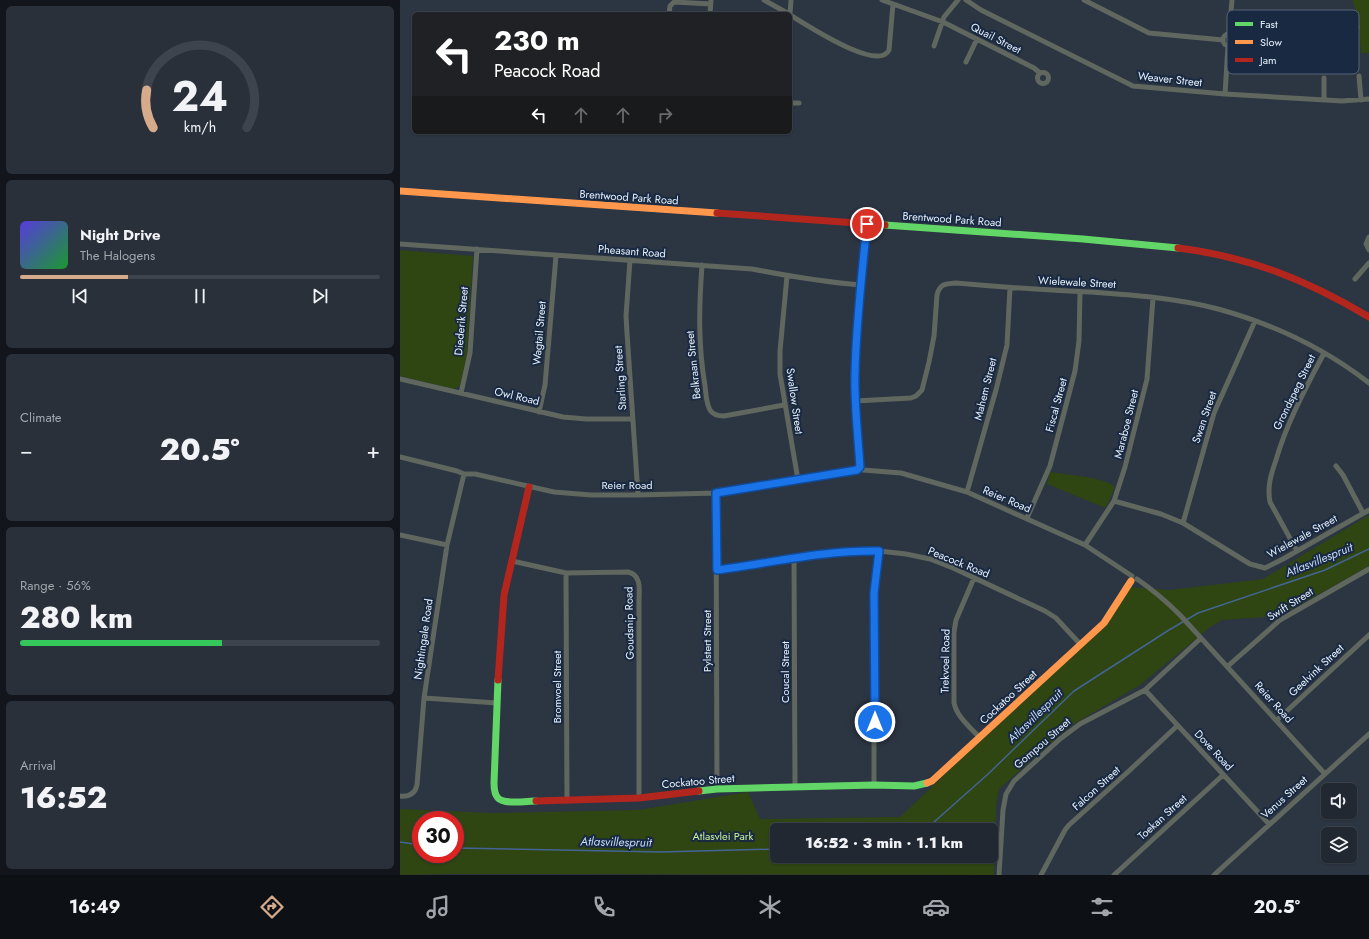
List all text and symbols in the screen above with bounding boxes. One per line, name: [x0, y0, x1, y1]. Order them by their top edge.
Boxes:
legend: [1227, 10, 1359, 74]
text: Fast: [1260, 16, 1278, 32]
street label: Quail Street: [968, 18, 1024, 58]
text: 230 m: [494, 20, 580, 61]
icon: left: [428, 28, 480, 80]
text: Slow: [1260, 34, 1282, 50]
text: Jam: [1258, 52, 1277, 68]
text: Peacock Road: [494, 58, 600, 84]
text: 24: [172, 66, 228, 127]
street label: Weaver Street: [1137, 68, 1203, 90]
icon: left: [528, 104, 550, 126]
icon: ahead: [570, 104, 592, 126]
icon: ahead: [612, 104, 634, 126]
icon: right: [654, 104, 676, 126]
text: km/h: [184, 116, 216, 136]
street label: Brentwood Park Road: [579, 186, 679, 208]
pin: [850, 207, 884, 241]
street label: Brentwood Park Road: [902, 208, 1002, 230]
icon: arrive: [856, 213, 878, 235]
text: Night Drive: [80, 224, 161, 246]
street label: Pheasant Road: [598, 241, 666, 261]
text: The Halogens: [80, 246, 155, 265]
street label: Wielewale Street: [1038, 272, 1117, 292]
icon: previous: [69, 285, 91, 307]
icon: pause: [189, 285, 211, 307]
icon: next: [309, 285, 331, 307]
street label: Diederik Street: [450, 286, 472, 356]
street label: Wagtail Street: [528, 300, 550, 366]
street label: Belkraan Street: [681, 330, 705, 400]
street label: Starling Street: [610, 345, 630, 411]
street label: Grondspeg Street: [1269, 351, 1319, 433]
street label: Mahem Street: [970, 356, 1001, 422]
street label: Swallow Street: [782, 367, 808, 436]
street label: Fiscal Street: [1041, 376, 1071, 434]
street label: Owl Road: [493, 383, 541, 409]
street label: Maraboe Street: [1110, 387, 1142, 460]
street label: Swan Street: [1188, 388, 1220, 445]
text: Climate: [20, 408, 61, 427]
text: 20.5°: [160, 428, 240, 471]
text: −: [20, 434, 33, 466]
text: +: [366, 434, 380, 466]
street label: Reier Road: [601, 477, 653, 493]
street label: Reier Road: [980, 482, 1034, 516]
street label: Wielewale Street: [1264, 510, 1340, 562]
water label: Atlasvillespruit: [1282, 538, 1356, 582]
street label: Peacock Road: [926, 542, 992, 582]
text: Range · 56%: [20, 576, 91, 595]
street label: Swift Street: [1264, 583, 1316, 624]
street label: Goudsnip Road: [620, 586, 638, 660]
text: 280 km: [20, 596, 133, 639]
street label: Nightingale Road: [409, 598, 437, 680]
street label: Pylstert Street: [699, 610, 715, 672]
street label: Trekvoel Road: [936, 629, 954, 693]
street label: Geelvink Street: [1285, 640, 1347, 700]
street label: Coucal Street: [777, 641, 793, 703]
street label: Bromvoel Street: [549, 650, 565, 723]
street label: Cockatoo Street: [976, 666, 1040, 728]
street label: Reier Road: [1251, 678, 1297, 726]
water label: Atlasvillespruit: [1002, 684, 1068, 748]
position arrow: [854, 701, 896, 743]
street label: Gompou Street: [1010, 714, 1074, 772]
street label: Dove Road: [1191, 726, 1237, 774]
text: Arrival: [20, 756, 56, 775]
street label: Falcon Street: [1069, 762, 1124, 814]
street label: Cockatoo Street: [661, 770, 735, 792]
street label: Venus Street: [1257, 772, 1311, 822]
text: 16:52: [20, 776, 107, 819]
map controls: [1321, 783, 1357, 863]
button: sound: [1321, 783, 1357, 819]
street label: Toekan Street: [1134, 790, 1190, 843]
speed limit sign: 30: [412, 811, 464, 863]
button: layers: [1321, 827, 1357, 863]
park label: Atlasvlei Park: [693, 828, 754, 844]
water label: Atlasvillespruit: [579, 832, 653, 852]
text: 16:52 · 3 min · 1.1 km: [805, 832, 963, 854]
icon: directions: [258, 893, 286, 921]
icon: music: [424, 893, 452, 921]
icon: phone: [590, 893, 618, 921]
icon: climate: [756, 893, 784, 921]
icon: car: [922, 893, 950, 921]
icon: filters: [1088, 893, 1116, 921]
text: 16:49: [69, 894, 121, 920]
text: 20.5°: [1254, 894, 1300, 920]

